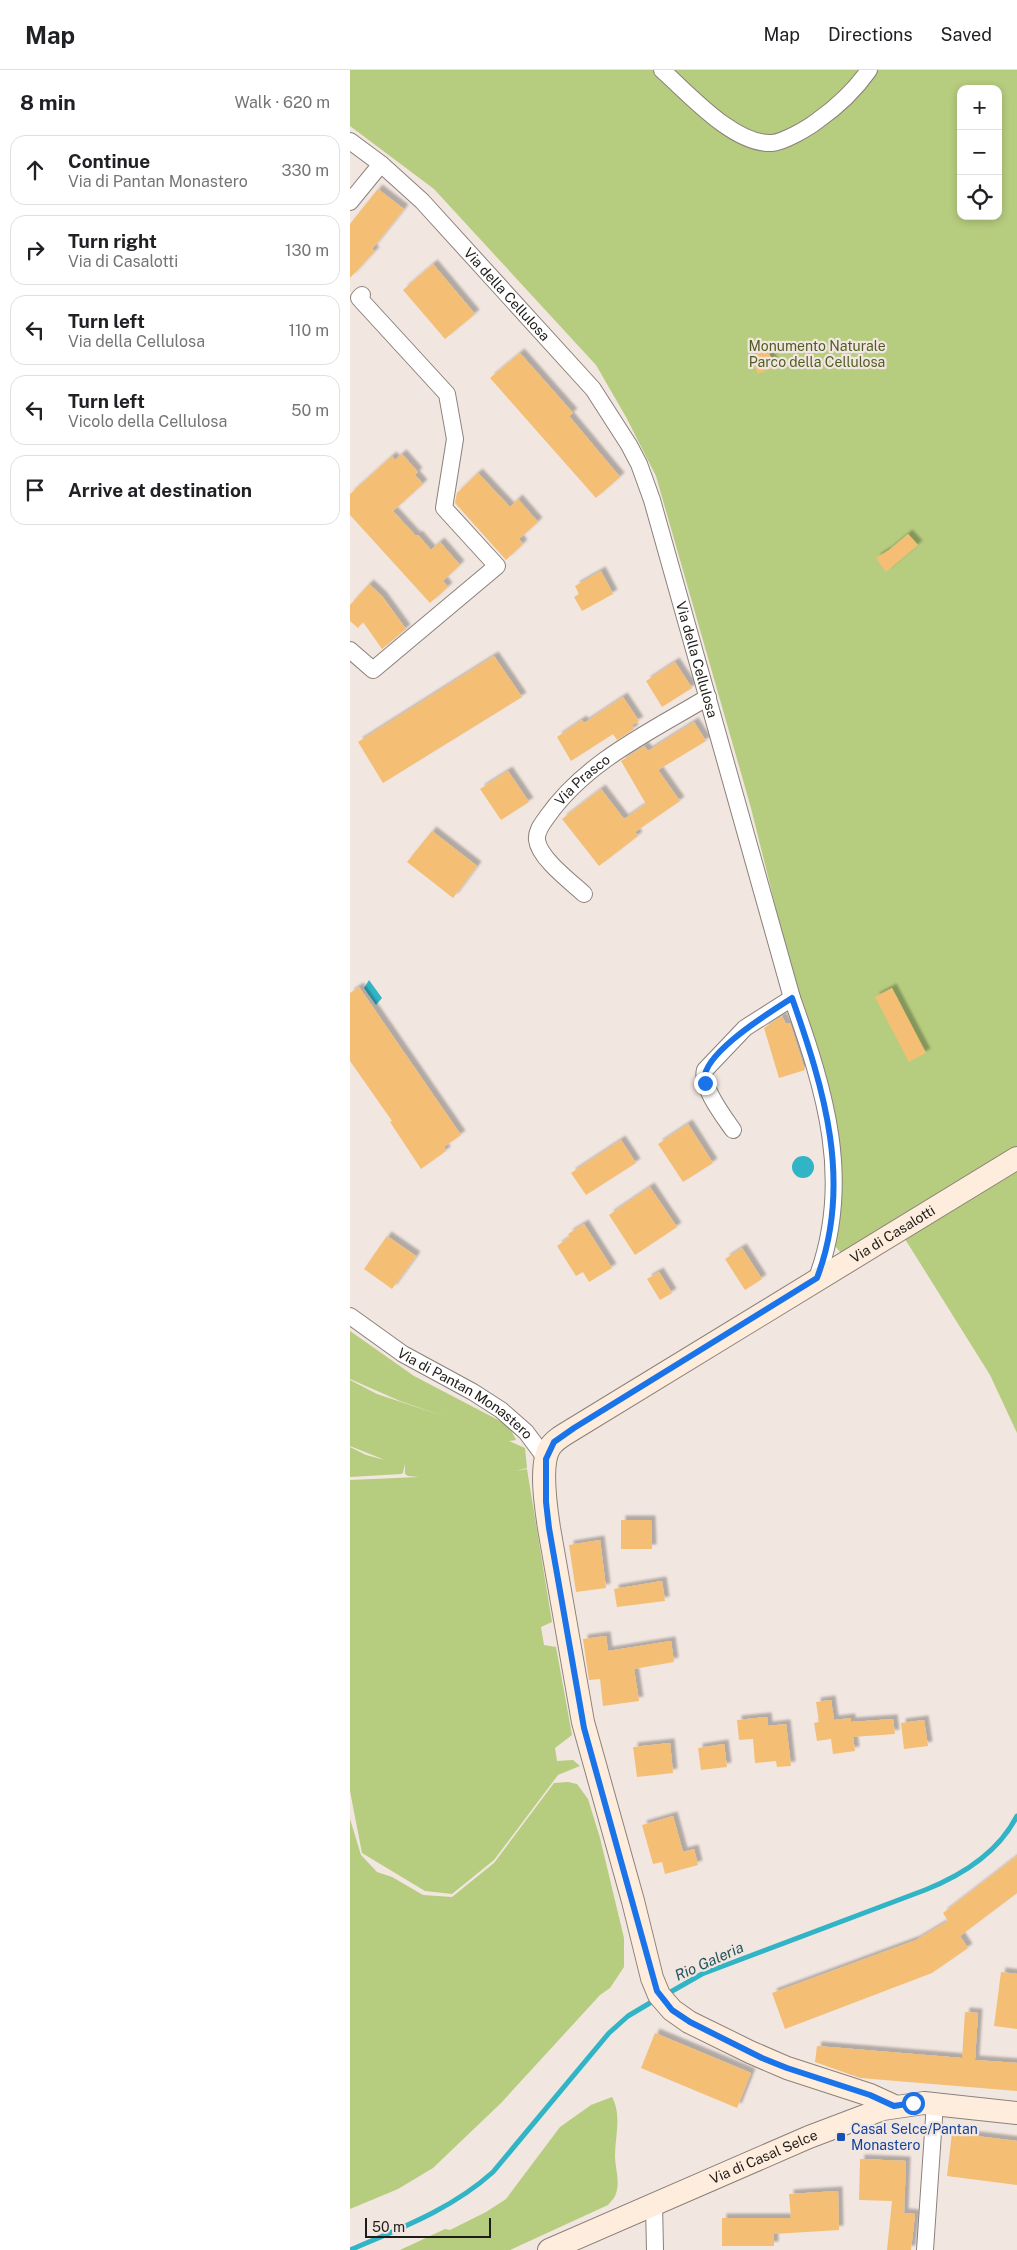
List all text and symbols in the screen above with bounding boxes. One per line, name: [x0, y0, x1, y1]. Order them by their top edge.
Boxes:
text: Map: [25, 21, 75, 49]
text: Map: [763, 24, 800, 45]
text: Directions: [828, 24, 913, 45]
text: Saved: [941, 24, 992, 45]
map controls: [957, 85, 1002, 220]
button: +: [957, 85, 1002, 130]
text: 8 min: [20, 90, 76, 115]
text: Walk · 620 m: [234, 93, 330, 112]
button: −: [957, 130, 1002, 175]
text: Continue: [68, 150, 150, 172]
icon: ahead: [21, 156, 49, 184]
text: 330 m: [282, 161, 329, 180]
text: Via di Pantan Monastero: [68, 172, 248, 191]
button: locate: [957, 175, 1002, 220]
text: Turn right: [68, 230, 157, 252]
icon: right: [21, 236, 49, 264]
text: 130 m: [285, 241, 329, 260]
street label: Via della Cellulosa: [461, 245, 553, 344]
text: Via di Casalotti: [68, 252, 178, 271]
text: Turn left: [68, 310, 145, 332]
icon: left: [21, 316, 49, 344]
text: 110 m: [288, 321, 329, 340]
text: Via della Cellulosa: [68, 332, 205, 351]
park label: Monumento Naturale Parco della Cellulosa: [748, 338, 886, 370]
text: Turn left: [68, 390, 145, 412]
icon: left: [21, 396, 49, 424]
text: 50 m: [291, 401, 329, 420]
text: Vicolo della Cellulosa: [68, 412, 227, 431]
icon: arrive: [21, 476, 49, 504]
text: Arrive at destination: [68, 479, 252, 501]
street label: Via della Cellulosa: [673, 600, 721, 719]
street label: Via Prasco: [552, 751, 613, 808]
route end: [694, 1072, 717, 1095]
street label: Via di Casalotti: [847, 1202, 938, 1266]
street label: Via di Pantan Monastero: [394, 1345, 536, 1442]
water label: Rio Galeria: [672, 1938, 746, 1984]
route start: [902, 2092, 925, 2115]
place label: Casal Selce/Pantan Monastero: [851, 2121, 978, 2153]
street label: Via di Casal Selce: [707, 2127, 820, 2187]
marker: Casal Selce/Pantan Monastero: [835, 2131, 847, 2143]
scale bar: [365, 2215, 491, 2238]
text: 50 m: [372, 2219, 405, 2235]

